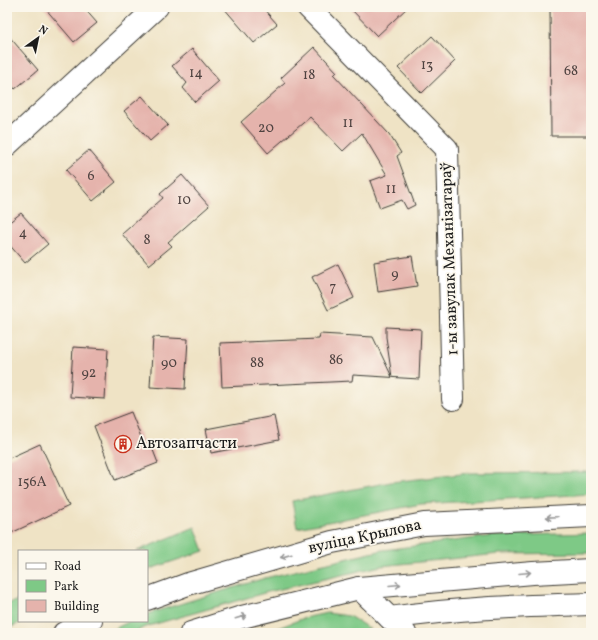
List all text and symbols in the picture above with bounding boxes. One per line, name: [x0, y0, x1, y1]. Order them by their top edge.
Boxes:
north arrow: [18, 18, 58, 58]
text: N: [35, 22, 50, 39]
house number: 13: [421, 56, 433, 75]
house number: 68: [564, 62, 578, 81]
house number: 14: [189, 64, 203, 83]
house number: 18: [303, 66, 315, 85]
house number: 11: [343, 114, 353, 133]
house number: 20: [258, 119, 274, 138]
street label: 1-ы завулак Механізатараў: [436, 162, 464, 356]
house number: 6: [87, 167, 95, 186]
house number: 11: [386, 180, 396, 199]
house number: 10: [177, 191, 191, 210]
house number: 4: [19, 224, 27, 243]
house number: 8: [143, 231, 151, 250]
house number: 9: [391, 265, 399, 284]
house number: 7: [330, 278, 337, 297]
house number: 86: [329, 351, 343, 370]
house number: 90: [161, 354, 177, 373]
house number: 88: [250, 354, 264, 373]
house number: 92: [82, 364, 96, 383]
place label: Автозапчасти: [136, 433, 237, 455]
building icon: Автозапчасти: [113, 434, 133, 454]
house number: 156А: [17, 473, 47, 492]
street label: вуліца Крылова: [307, 514, 424, 560]
one-way arrow: [546, 514, 559, 521]
legend: [18, 550, 148, 622]
one-way arrow: [280, 553, 293, 560]
text: Road: [54, 559, 81, 575]
one-way arrow: [518, 570, 531, 577]
text: Park: [54, 579, 79, 595]
one-way arrow: [388, 581, 401, 588]
text: Building: [54, 599, 99, 615]
one-way arrow: [234, 613, 247, 621]

